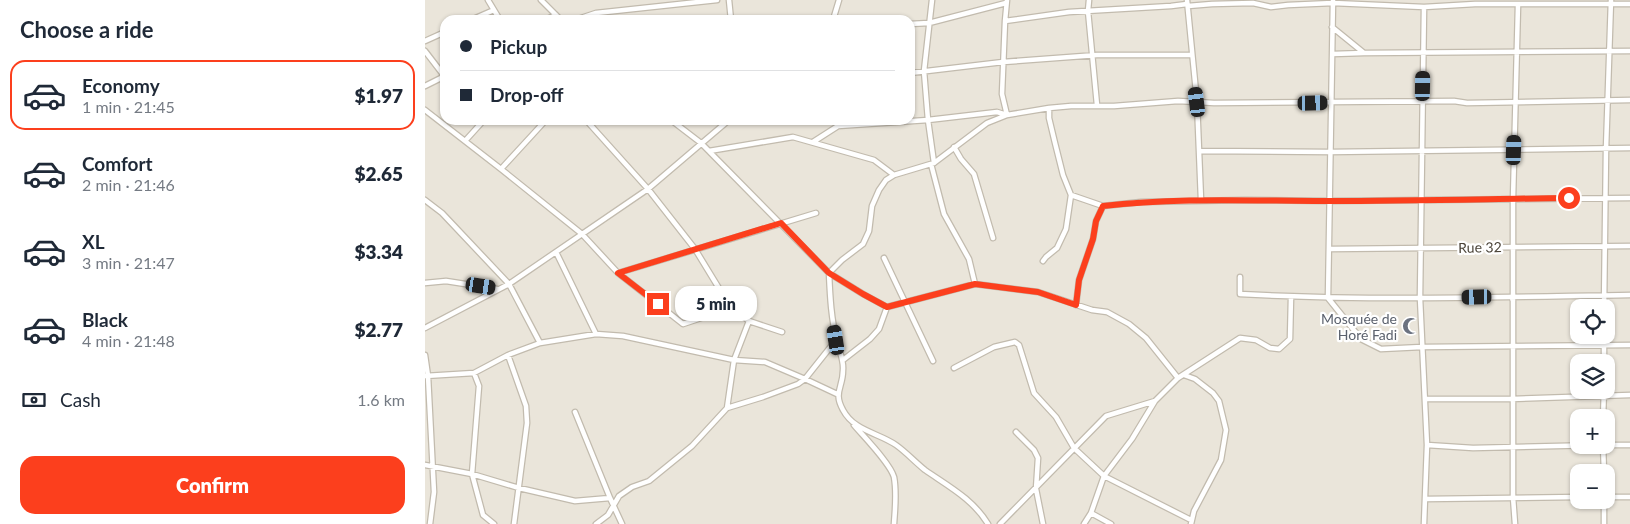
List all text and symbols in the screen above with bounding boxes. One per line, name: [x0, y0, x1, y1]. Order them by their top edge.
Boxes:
text: Choose a ride: [20, 16, 154, 43]
text: Pickup: [490, 35, 547, 58]
car: [1415, 71, 1430, 101]
icon: car: [22, 73, 67, 118]
text: Economy: [82, 74, 160, 97]
text: Drop-off: [490, 83, 564, 106]
text: $1.97: [354, 84, 403, 107]
car: [1187, 86, 1206, 118]
car: [1297, 95, 1328, 111]
text: 1 min · 21:45: [82, 97, 175, 116]
car: [1505, 135, 1522, 165]
icon: car: [22, 151, 67, 196]
text: Comfort: [82, 152, 153, 175]
text: $2.65: [354, 162, 403, 185]
text: 2 min · 21:46: [82, 175, 175, 194]
route start: [1558, 187, 1580, 209]
icon: car: [22, 229, 67, 274]
text: XL: [82, 230, 105, 253]
street label: Rue 32: [1458, 238, 1502, 256]
text: $3.34: [354, 240, 403, 263]
text: 3 min · 21:47: [82, 253, 175, 272]
car: [465, 276, 496, 296]
callout: 5 min: [675, 286, 758, 322]
car: [1461, 289, 1492, 305]
route end: [647, 293, 669, 315]
text: 5 min: [696, 294, 736, 313]
map controls: [1570, 299, 1615, 509]
button: locate: [1570, 299, 1615, 344]
icon: car: [22, 307, 67, 352]
text: Black: [82, 308, 128, 331]
place label: Mosquée de Horé Fadi: [1321, 310, 1397, 343]
mosque icon: Mosquée de Horé Fadi: [1401, 316, 1421, 336]
text: $2.77: [354, 318, 403, 341]
car: [826, 324, 845, 356]
text: 4 min · 21:48: [82, 331, 175, 350]
button: layers: [1570, 354, 1615, 399]
icon: cash: [20, 386, 48, 414]
text: Cash: [60, 388, 101, 411]
text: 1.6 km: [357, 390, 405, 409]
button: +: [1570, 409, 1615, 454]
button: Confirm: [20, 456, 405, 514]
button: −: [1570, 464, 1615, 509]

